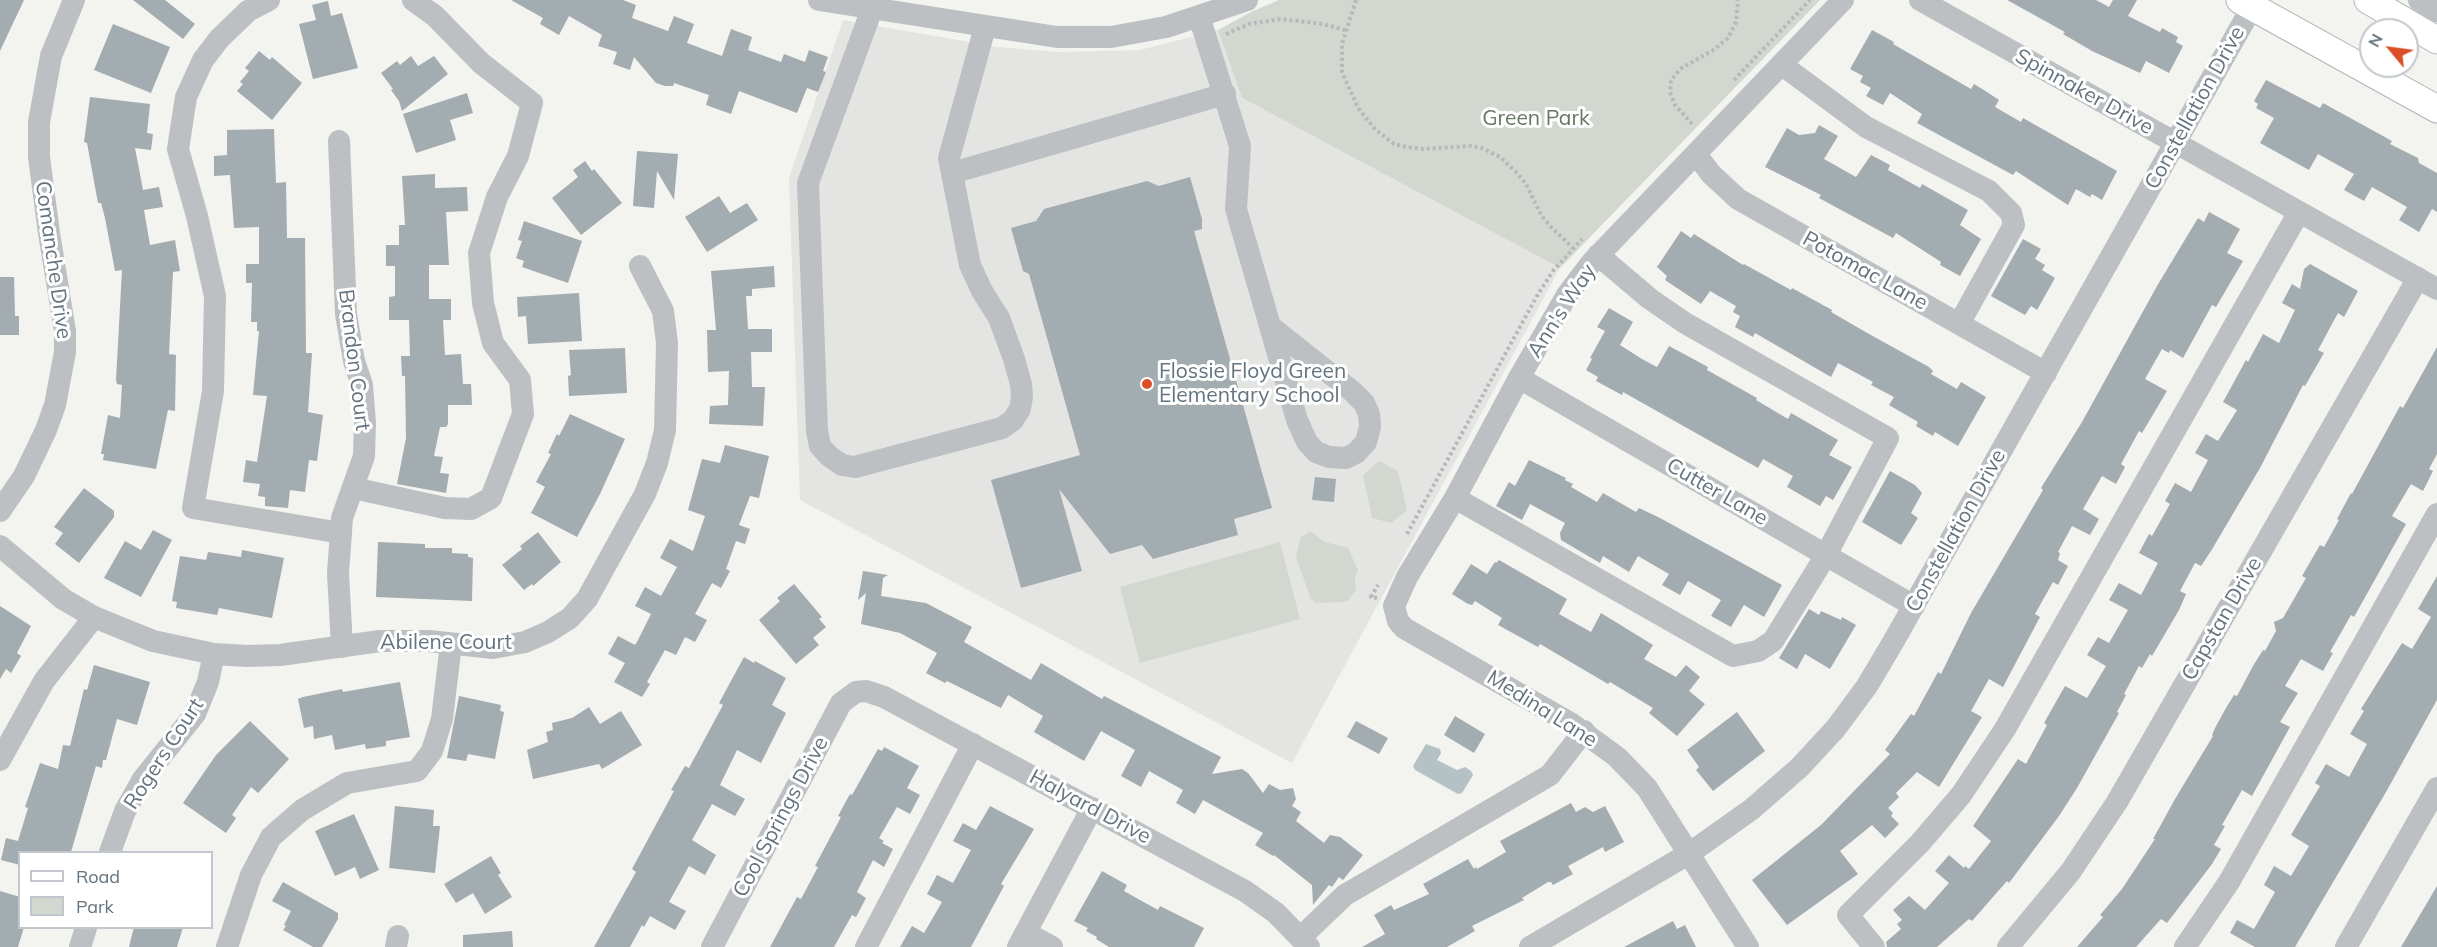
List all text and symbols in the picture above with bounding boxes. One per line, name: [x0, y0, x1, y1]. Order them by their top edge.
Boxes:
north arrow: [2359, 18, 2419, 78]
street label: Constellation Drive: [2140, 22, 2250, 194]
text: N: [2363, 30, 2387, 50]
street label: Spinnaker Drive: [2011, 44, 2157, 140]
park label: Green Park: [1482, 106, 1590, 132]
street label: Comanche Drive: [29, 179, 77, 341]
street label: Potomac Lane: [1798, 226, 1932, 316]
street label: Ann's Way: [1522, 260, 1602, 362]
street label: Brandon Court: [333, 288, 375, 432]
place label: Flossie Floyd Green Elementary School: [1159, 359, 1346, 409]
marker: Flossie Floyd Green Elementary School: [1140, 377, 1154, 391]
street label: Constellation Drive: [1901, 445, 2011, 617]
street label: Cutter Lane: [1662, 453, 1772, 531]
street label: Capstan Drive: [2177, 553, 2267, 685]
street label: Abilene Court: [380, 630, 512, 656]
street label: Medina Lane: [1482, 665, 1602, 753]
street label: Rogers Court: [119, 694, 209, 814]
street label: Cool Springs Drive: [728, 733, 834, 901]
street label: Halyard Drive: [1025, 765, 1155, 849]
legend: [18, 851, 213, 929]
text: Road: [76, 865, 120, 888]
text: Park: [76, 895, 114, 918]

